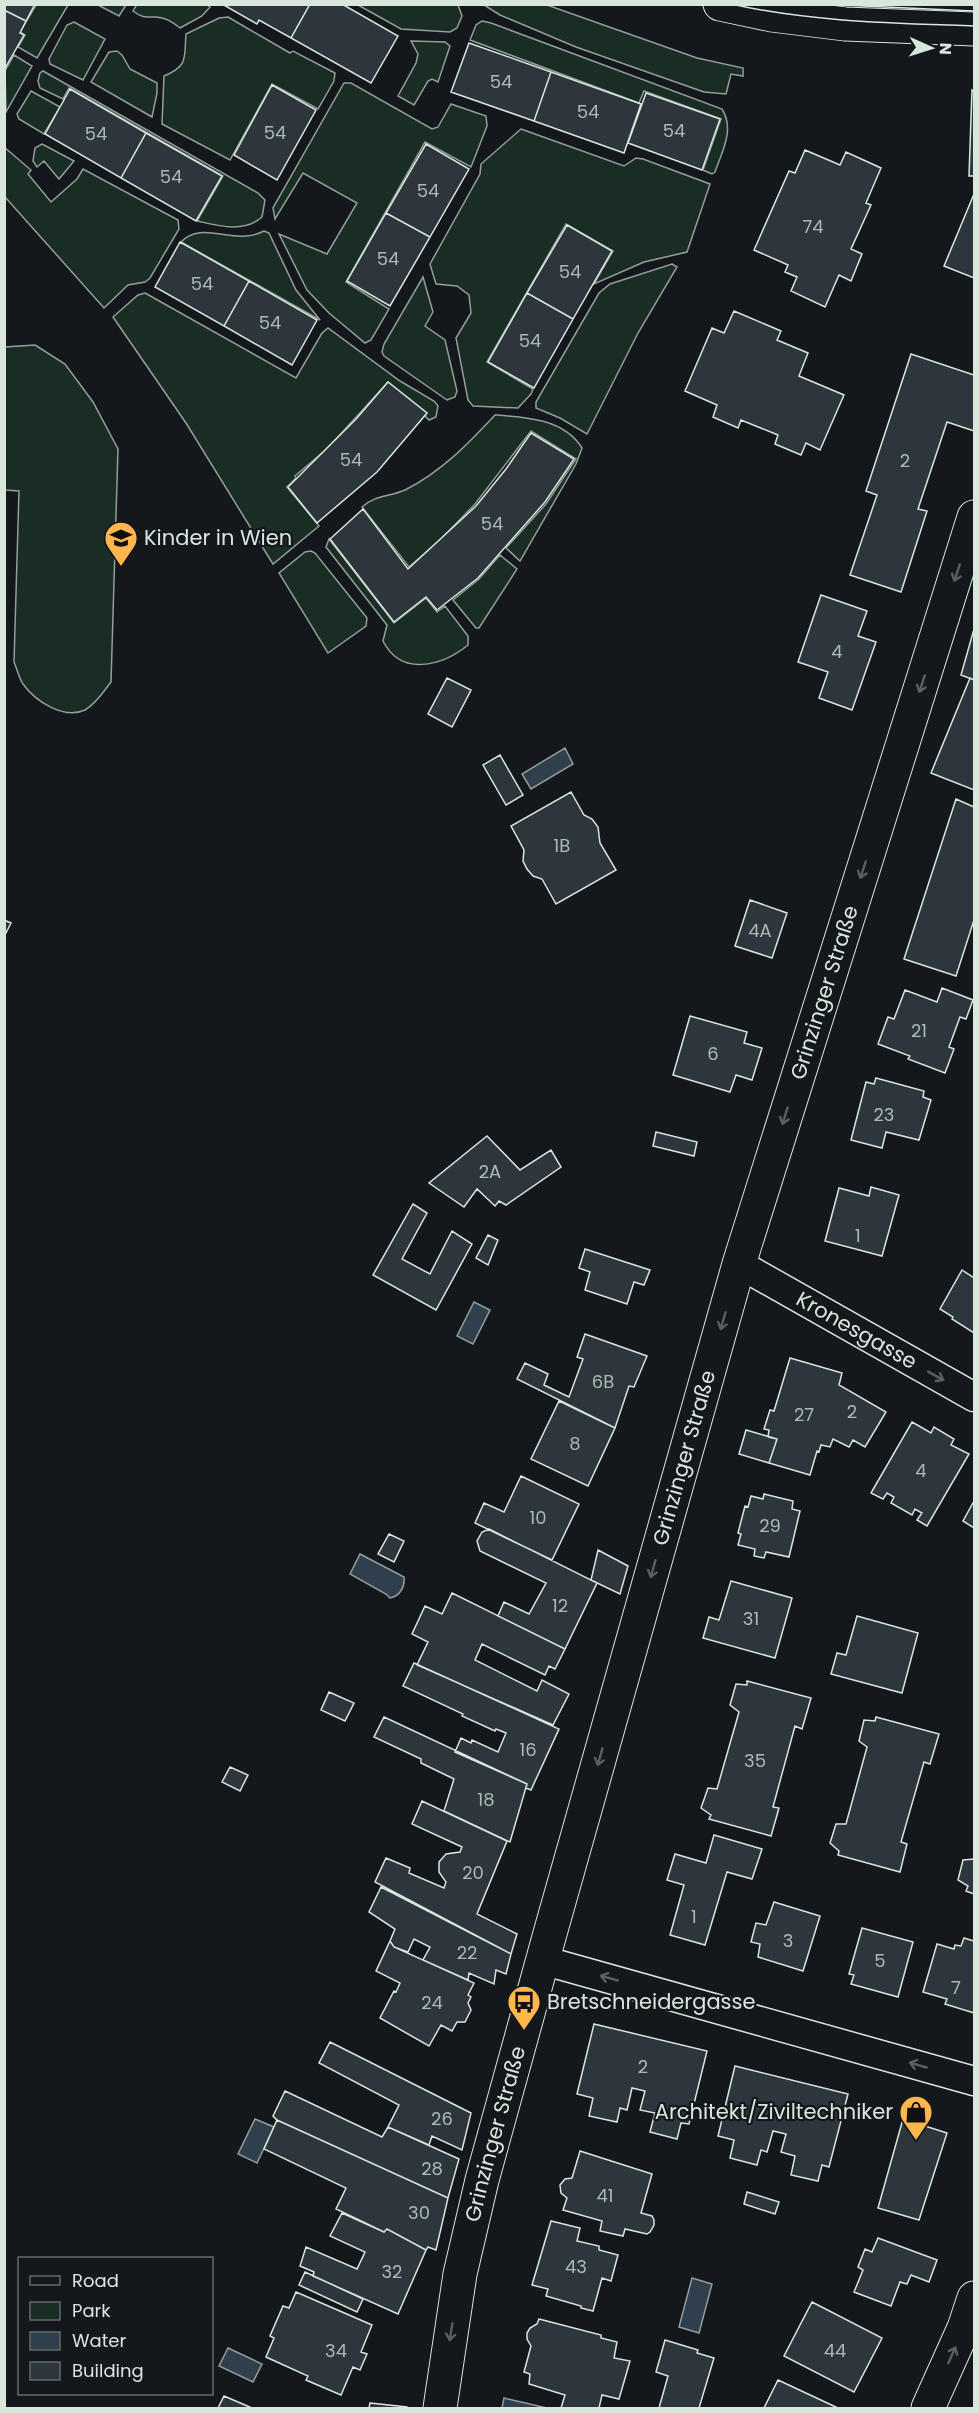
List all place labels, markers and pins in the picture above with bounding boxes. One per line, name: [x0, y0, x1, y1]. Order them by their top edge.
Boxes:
school or university icon: Kinder in Wien: [103, 520, 139, 567]
place label: Kinder in Wien: [144, 523, 292, 552]
bus stop icon: Bretschneidergasse: [506, 1984, 542, 2031]
place label: Bretschneidergasse: [547, 1987, 756, 2016]
shop icon: Architekt/Ziviltechniker: [898, 2094, 934, 2141]
place label: Architekt/Ziviltechniker: [655, 2097, 893, 2126]

